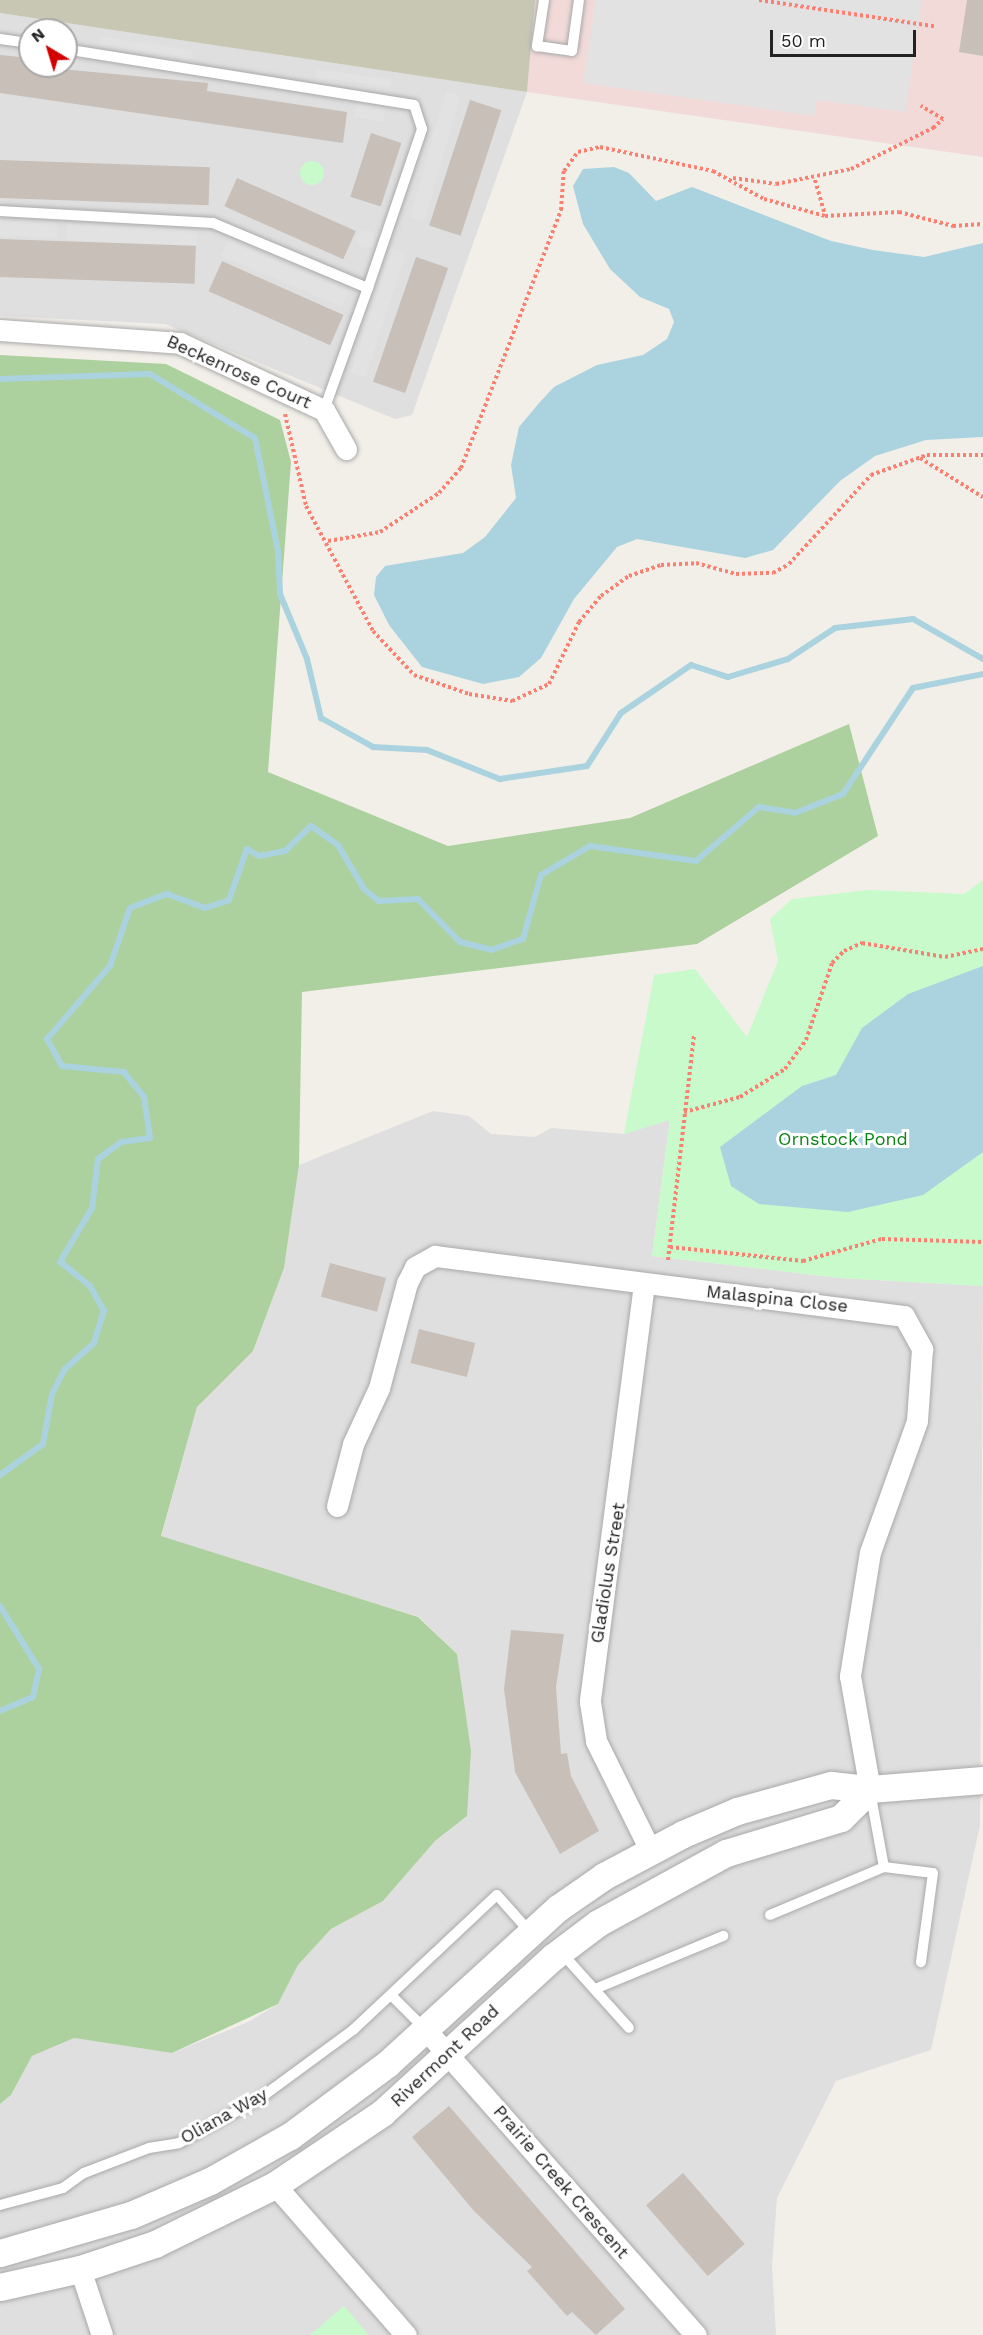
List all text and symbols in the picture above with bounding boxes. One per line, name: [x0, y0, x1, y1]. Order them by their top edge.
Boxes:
north arrow: [18, 18, 78, 78]
scale bar: [773, 18, 918, 56]
text: N: [27, 24, 48, 46]
text: 50 m: [781, 30, 826, 51]
street label: Beckenrose Court: [163, 330, 315, 414]
park label: Ornstock Pond: [778, 1128, 908, 1150]
street label: Malaspina Close: [705, 1281, 849, 1317]
street label: Gladiolus Street: [586, 1501, 630, 1645]
street label: Rivermont Road: [386, 2000, 504, 2112]
street label: Oliana Way: [176, 2083, 272, 2149]
street label: Prairie Creek Crescent: [488, 2101, 634, 2263]

